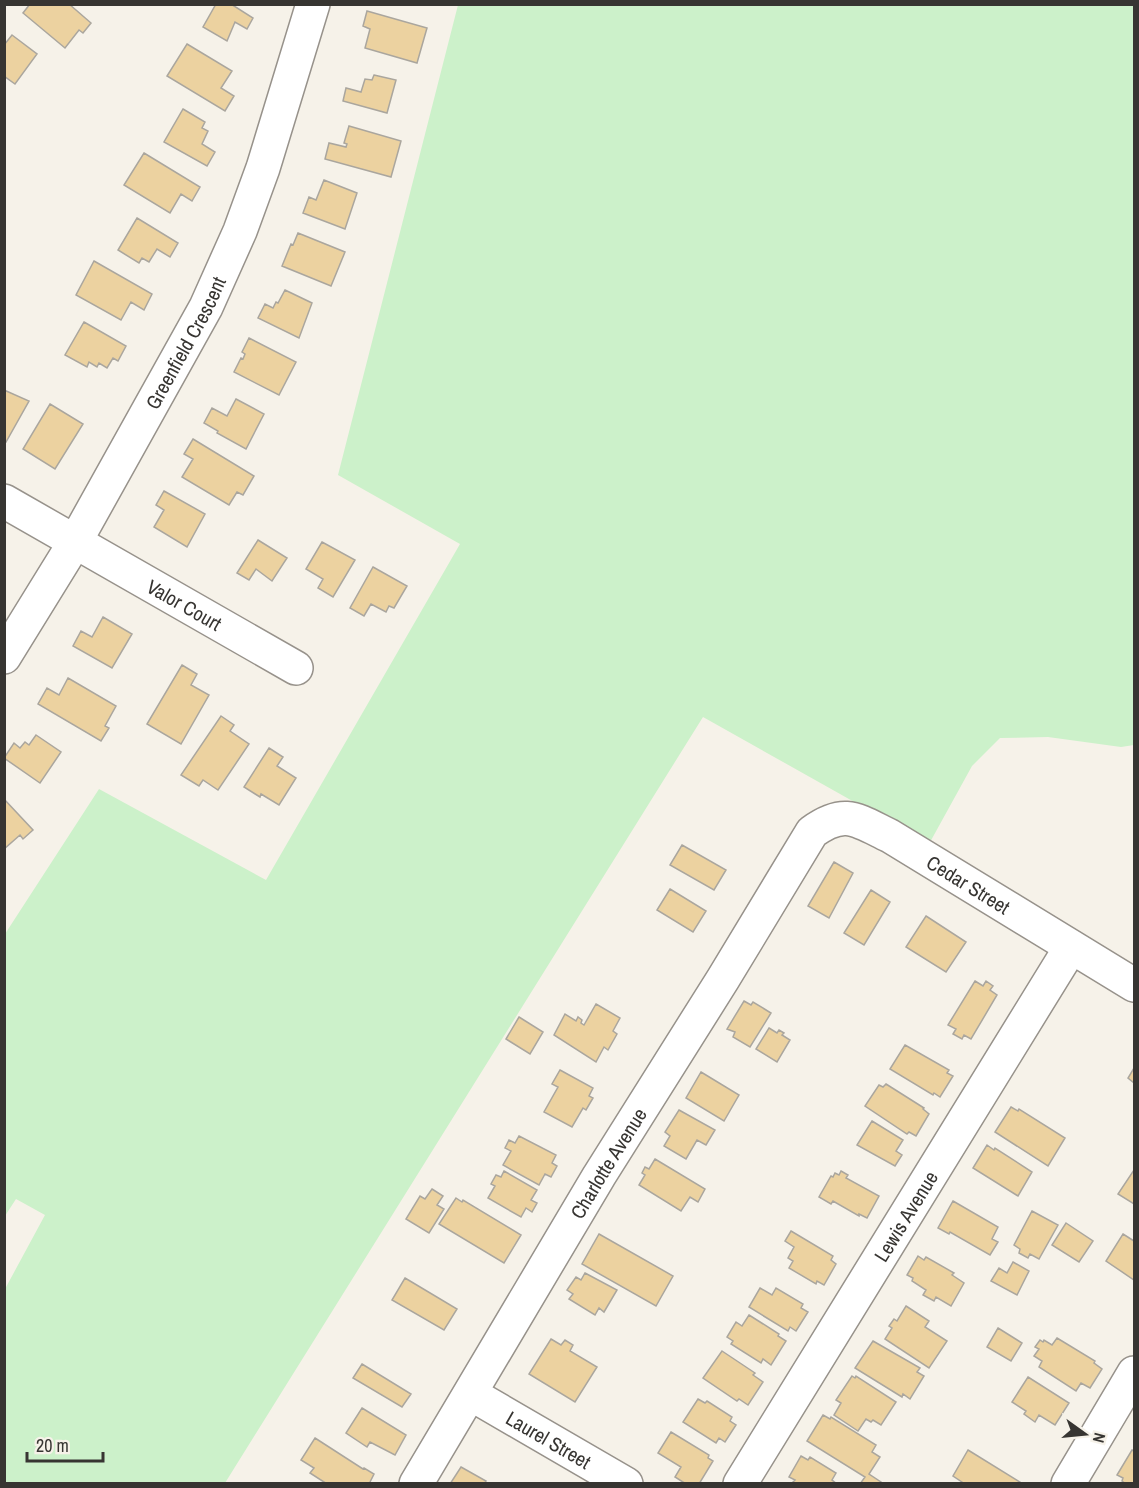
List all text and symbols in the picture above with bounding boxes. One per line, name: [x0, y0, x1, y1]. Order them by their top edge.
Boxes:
street label: Greenfield Crescent: [138, 272, 232, 414]
street label: Valor Court: [142, 572, 227, 637]
street label: Cedar Street: [922, 848, 1016, 920]
street label: Charlotte Avenue: [563, 1102, 652, 1223]
street label: Lewis Avenue: [867, 1165, 944, 1266]
street label: Laurel Street: [501, 1404, 597, 1475]
north arrow: [1055, 1404, 1115, 1464]
scale bar: [27, 1425, 104, 1463]
text: N: [1088, 1430, 1111, 1445]
text: 20 m: [36, 1433, 69, 1458]

